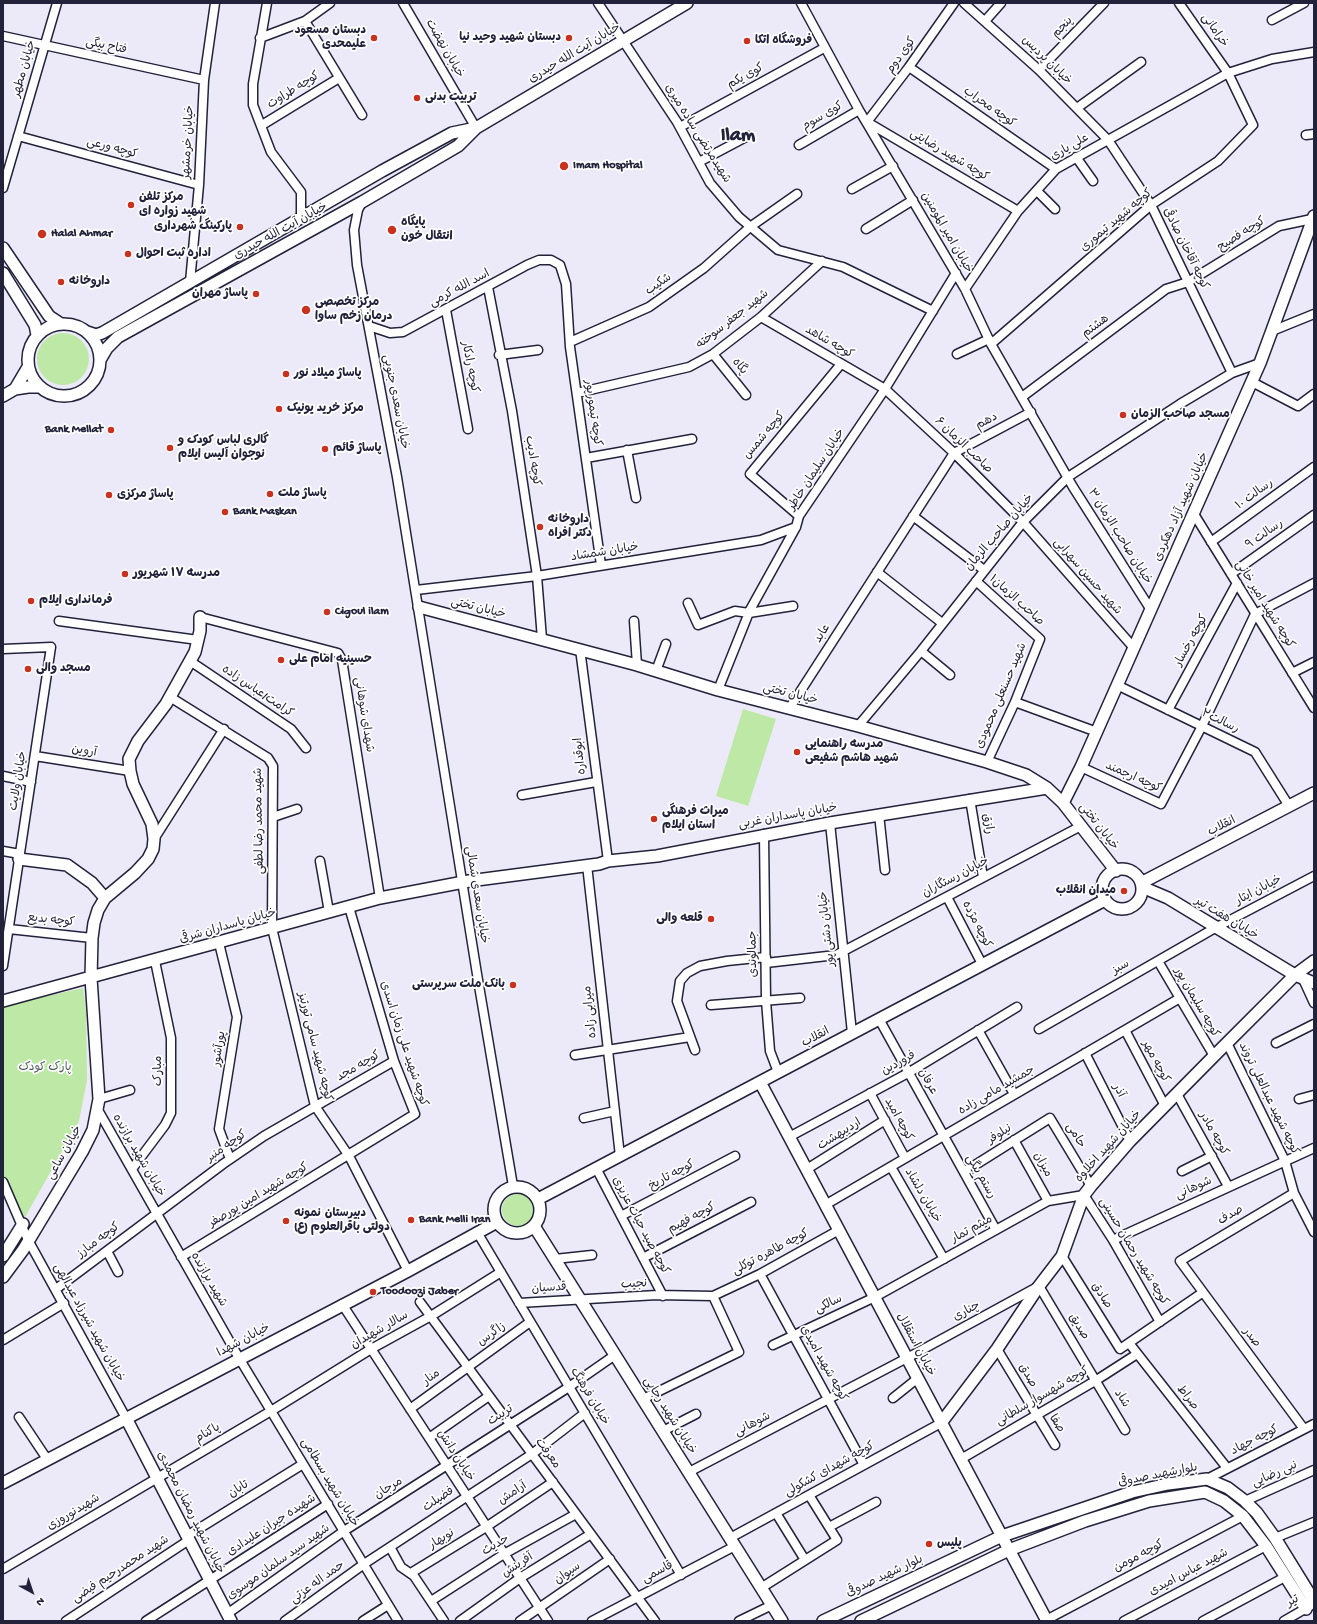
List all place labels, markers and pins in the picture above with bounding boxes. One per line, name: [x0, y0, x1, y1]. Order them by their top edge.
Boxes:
place label: دبستان مسعود علیمحدی: [295, 24, 366, 52]
place label: دبستان شهید وحید نیا: [459, 31, 561, 45]
marker: دبستان مسعود علیمحدی: [369, 33, 379, 43]
marker: دبستان شهید وحید نیا: [564, 33, 574, 43]
place label: فروشگاه اتکا: [755, 34, 812, 48]
marker: فروشگاه اتکا: [742, 36, 752, 46]
place label: تربیت بدنی: [425, 91, 476, 105]
marker: تربیت بدنی: [412, 93, 422, 103]
place label: Imam Hospital: [573, 159, 643, 173]
marker: Imam Hospital: [558, 160, 570, 172]
place label: مرکز تلفن شهید زواره ای: [139, 191, 206, 219]
marker: مرکز تلفن شهید زواره ای: [126, 200, 136, 210]
place label: پایگاه انتقال خون: [401, 216, 453, 244]
place label: پارکینگ شهرداری: [154, 220, 232, 234]
marker: پارکینگ شهرداری: [235, 222, 245, 232]
marker: پایگاه انتقال خون: [386, 224, 398, 236]
place label: Halal Ahmar: [51, 227, 112, 241]
marker: Halal Ahmar: [36, 228, 48, 240]
place label: اداره ثبت احوال: [136, 247, 211, 261]
marker: اداره ثبت احوال: [123, 249, 133, 259]
place label: داروخانه: [69, 275, 110, 289]
marker: داروخانه: [56, 277, 66, 287]
place label: پاساژ مهران: [192, 287, 248, 301]
marker: پاساژ مهران: [251, 289, 261, 299]
place label: مرکز تخصصی درمان زخم ساوا: [315, 296, 392, 324]
marker: مرکز تخصصی درمان زخم ساوا: [300, 304, 312, 316]
place label: پاساژ میلاد نور: [294, 367, 361, 381]
marker: پاساژ میلاد نور: [281, 369, 291, 379]
place label: مرکز خرید یونیک: [287, 402, 364, 416]
marker: مرکز خرید یونیک: [274, 404, 284, 414]
place label: مسجد صاحب الزمان: [1131, 408, 1230, 422]
marker: مسجد صاحب الزمان: [1118, 410, 1128, 420]
place label: Bank Mellat: [45, 423, 103, 437]
marker: Bank Mellat: [106, 425, 116, 435]
place label: گالری لباس کودک و نوجوان آلیس ایلام: [178, 434, 269, 462]
place label: پاساژ قائم: [333, 442, 381, 456]
marker: گالری لباس کودک و نوجوان آلیس ایلام: [165, 443, 175, 453]
marker: پاساژ قائم: [320, 444, 330, 454]
place label: پاساژ ملت: [278, 487, 327, 501]
place label: پاساژ مرکزی: [117, 488, 173, 502]
marker: پاساژ ملت: [265, 489, 275, 499]
marker: پاساژ مرکزی: [104, 490, 114, 500]
place label: Bank Maskan: [233, 505, 297, 519]
marker: Bank Maskan: [220, 507, 230, 517]
place label: داروخانه دکتر افراه: [548, 513, 592, 541]
marker: داروخانه دکتر افراه: [535, 522, 545, 532]
place label: مدرسه ۱۷ شهریور: [133, 567, 220, 581]
marker: مدرسه ۱۷ شهریور: [120, 569, 130, 579]
place label: فرمانداری ایلام: [39, 594, 112, 608]
marker: فرمانداری ایلام: [26, 596, 36, 606]
place label: Cigoul ilam: [335, 605, 389, 619]
marker: Cigoul ilam: [322, 607, 332, 617]
place label: حسینیه امام علی: [289, 653, 372, 667]
marker: حسینیه امام علی: [276, 655, 286, 665]
place label: مسجد والی: [36, 662, 91, 676]
marker: مسجد والی: [23, 664, 33, 674]
place label: مدرسه راهنمایی شهید هاشم شفیعی: [805, 738, 899, 766]
marker: مدرسه راهنمایی شهید هاشم شفیعی: [792, 747, 802, 757]
place label: میراث فرهنگی استان ایلام: [662, 805, 729, 833]
marker: میراث فرهنگی استان ایلام: [649, 814, 659, 824]
place label: میدان انقلاب: [1056, 884, 1116, 898]
marker: میدان انقلاب: [1119, 886, 1129, 896]
place label: قلعه والی: [656, 912, 703, 926]
marker: قلعه والی: [706, 914, 716, 924]
place label: بانک ملت سرپرستی: [412, 978, 505, 992]
marker: بانک ملت سرپرستی: [508, 980, 518, 990]
place label: دبیرستان نمونه دولتی باقرالعلوم (ع): [294, 1207, 390, 1235]
place label: Bank Melli Iran: [419, 1213, 490, 1227]
marker: Bank Melli Iran: [406, 1215, 416, 1225]
marker: دبیرستان نمونه دولتی باقرالعلوم (ع): [281, 1216, 291, 1226]
place label: Toodoozi Jaber: [381, 1285, 458, 1299]
marker: Toodoozi Jaber: [368, 1287, 378, 1297]
place label: پلیس: [937, 1537, 962, 1551]
marker: پلیس: [924, 1539, 934, 1549]

